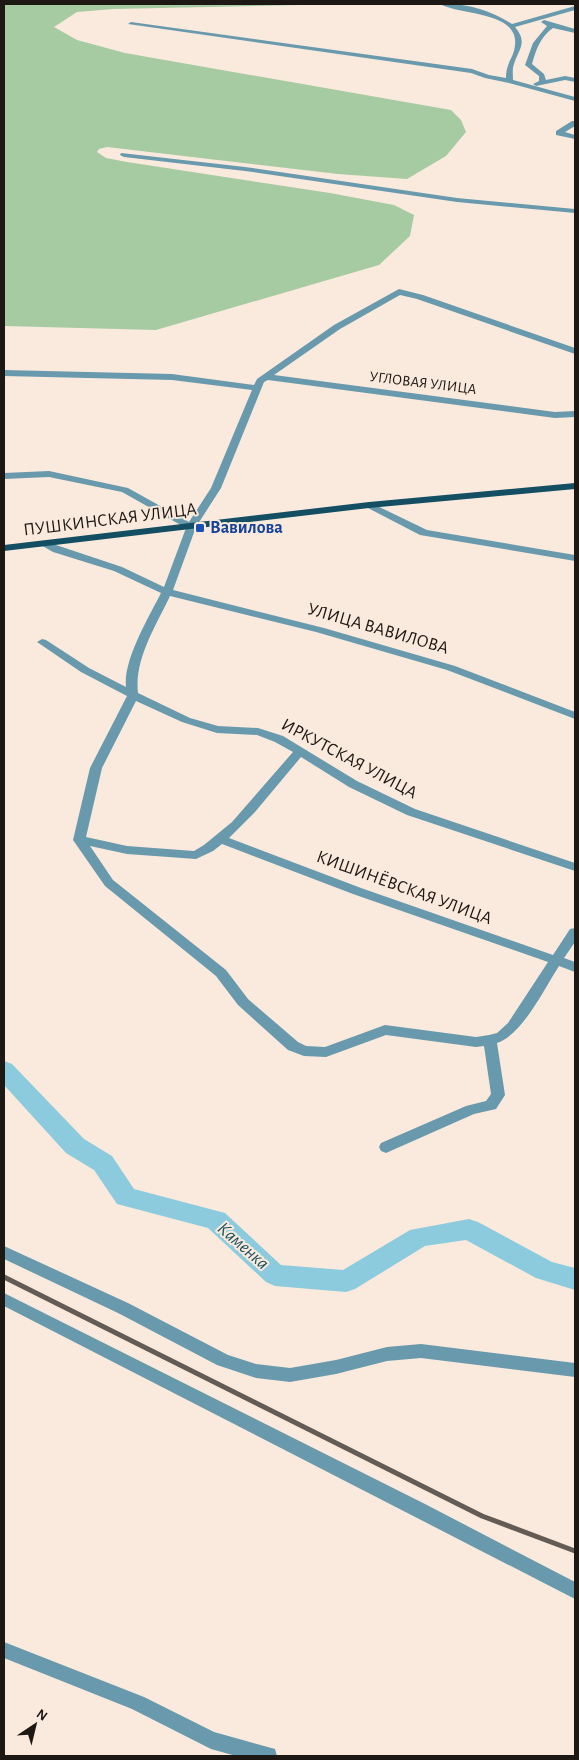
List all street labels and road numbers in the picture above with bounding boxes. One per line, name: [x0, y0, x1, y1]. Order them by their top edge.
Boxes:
street label: УГЛОВАЯ УЛИЦА: [369, 369, 477, 397]
street label: ПУШКИНСКАЯ УЛИЦА: [22, 500, 198, 540]
street label: УЛИЦА ВАВИЛОВА: [305, 600, 451, 658]
street label: ИРКУТСКАЯ УЛИЦА: [278, 716, 420, 803]
street label: КИШИНЁВСКАЯ УЛИЦА: [314, 846, 495, 928]

